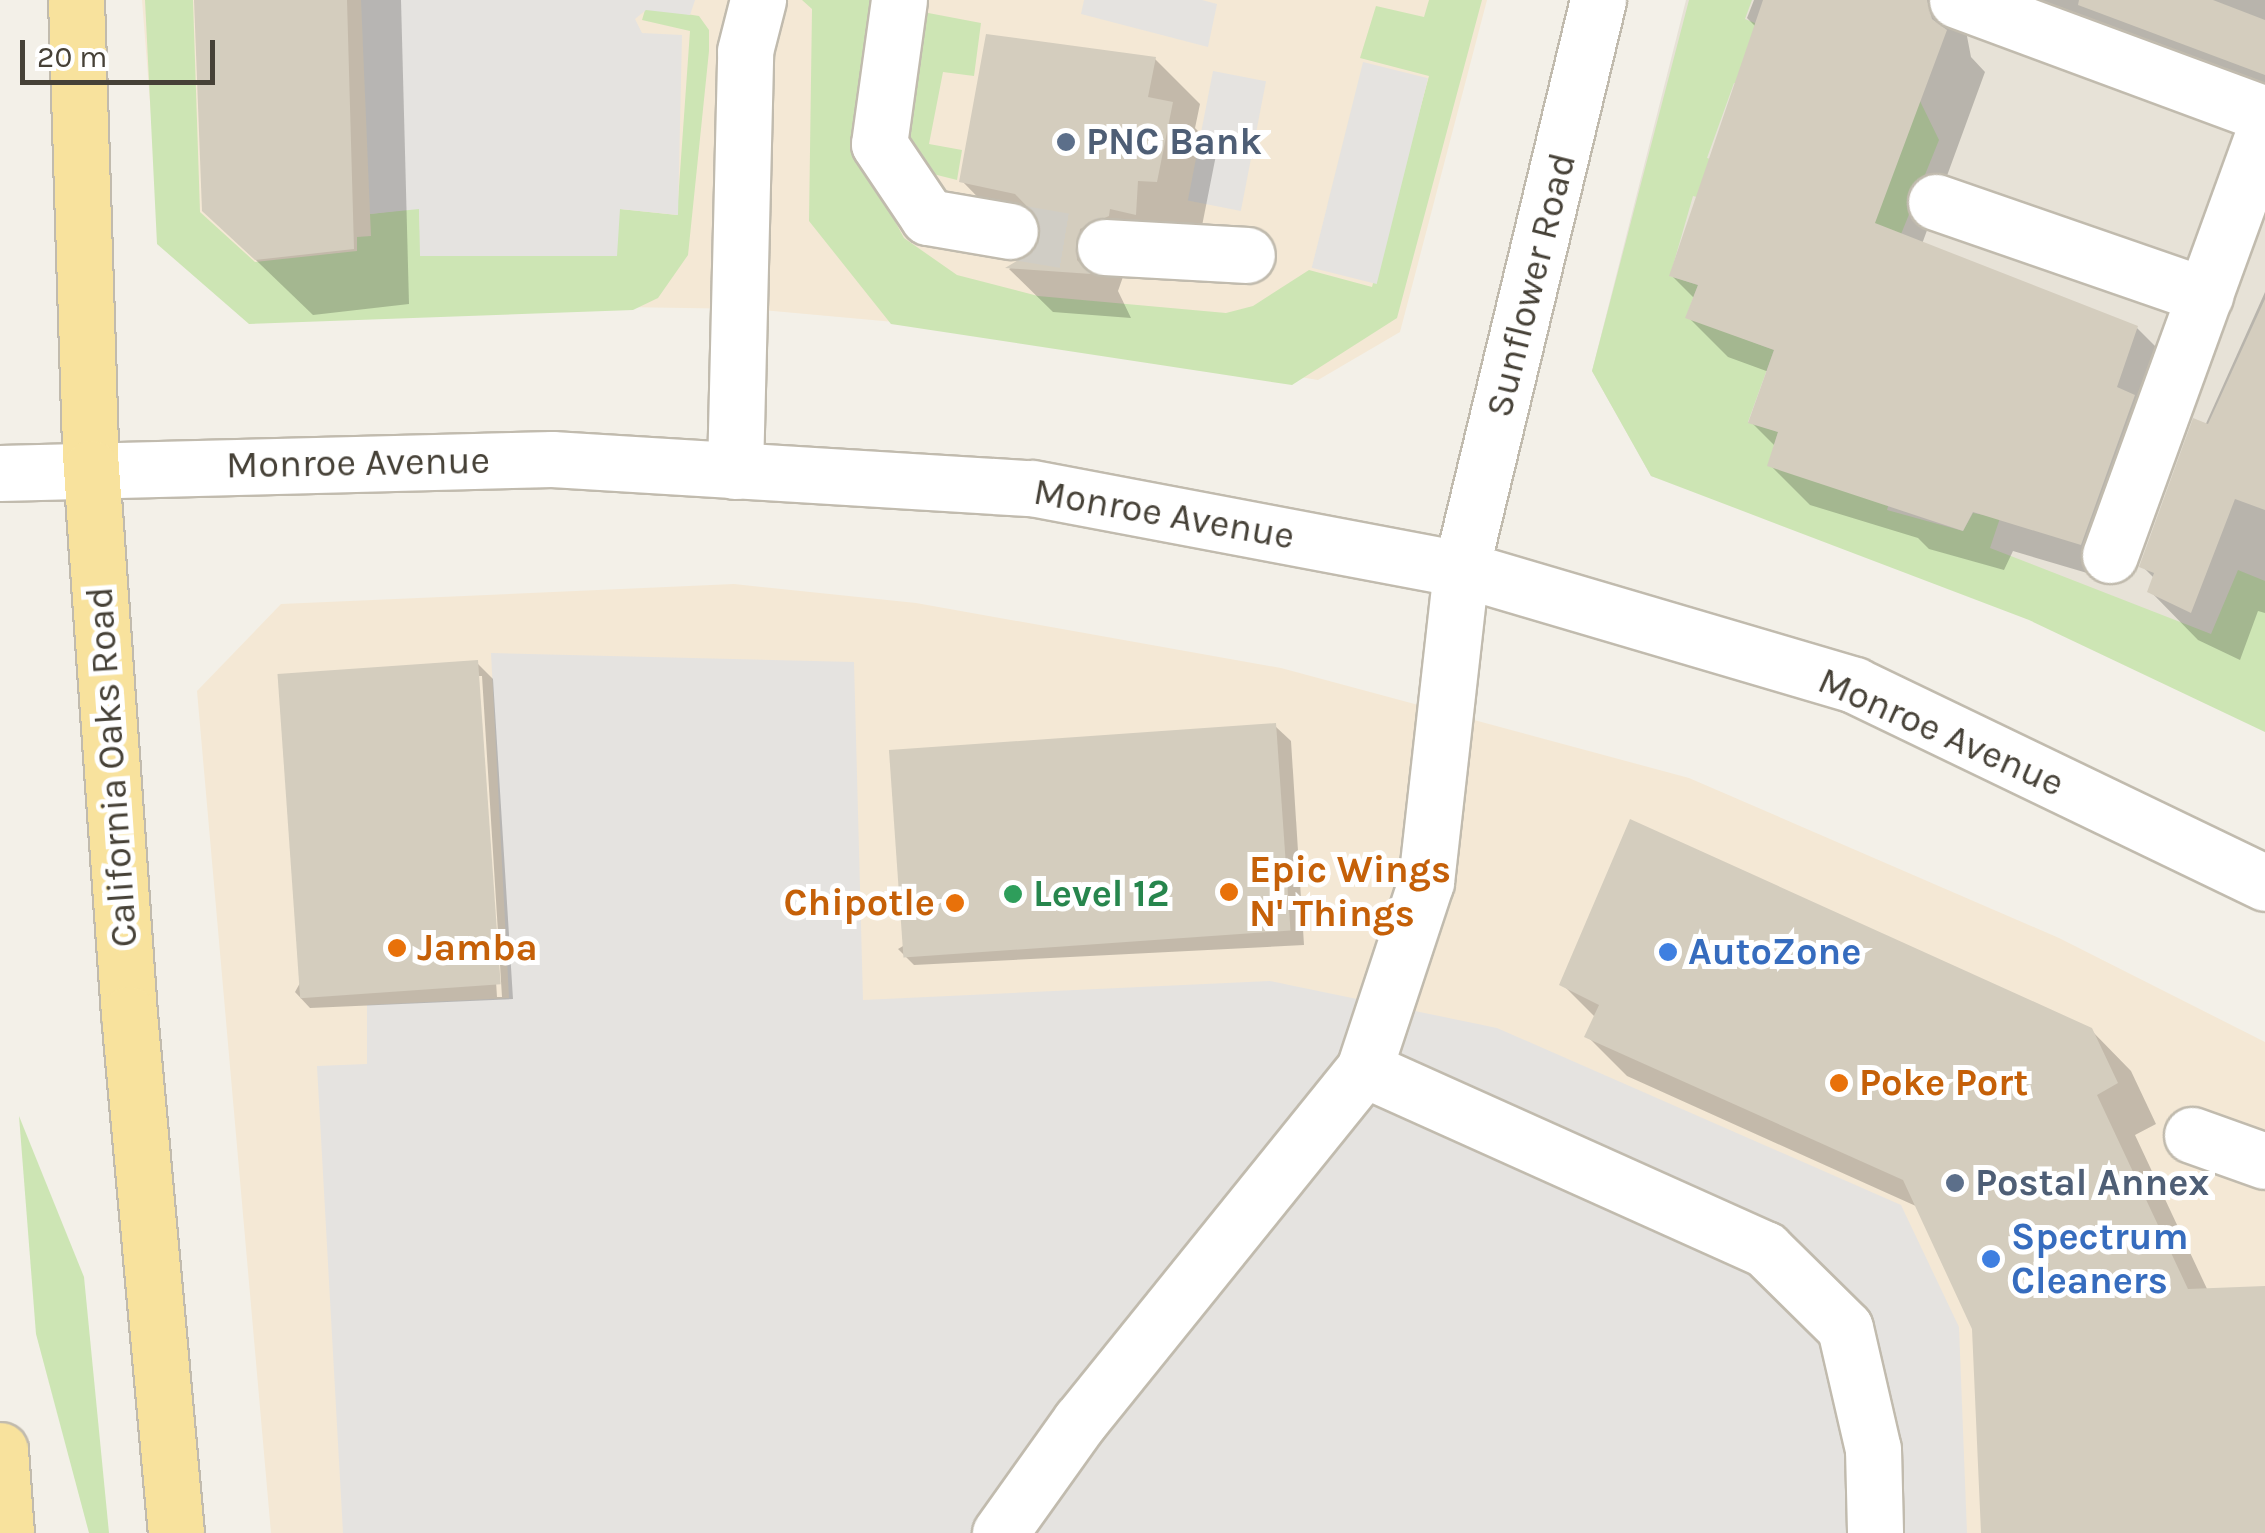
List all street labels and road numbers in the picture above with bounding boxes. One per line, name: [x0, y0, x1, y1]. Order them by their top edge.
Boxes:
street label: Sunflower Road: [1476, 148, 1586, 422]
street label: Monroe Avenue: [226, 438, 490, 488]
street label: Monroe Avenue: [1030, 469, 1298, 559]
street label: California Oaks Road: [77, 585, 147, 949]
street label: Monroe Avenue: [1811, 657, 2071, 807]

